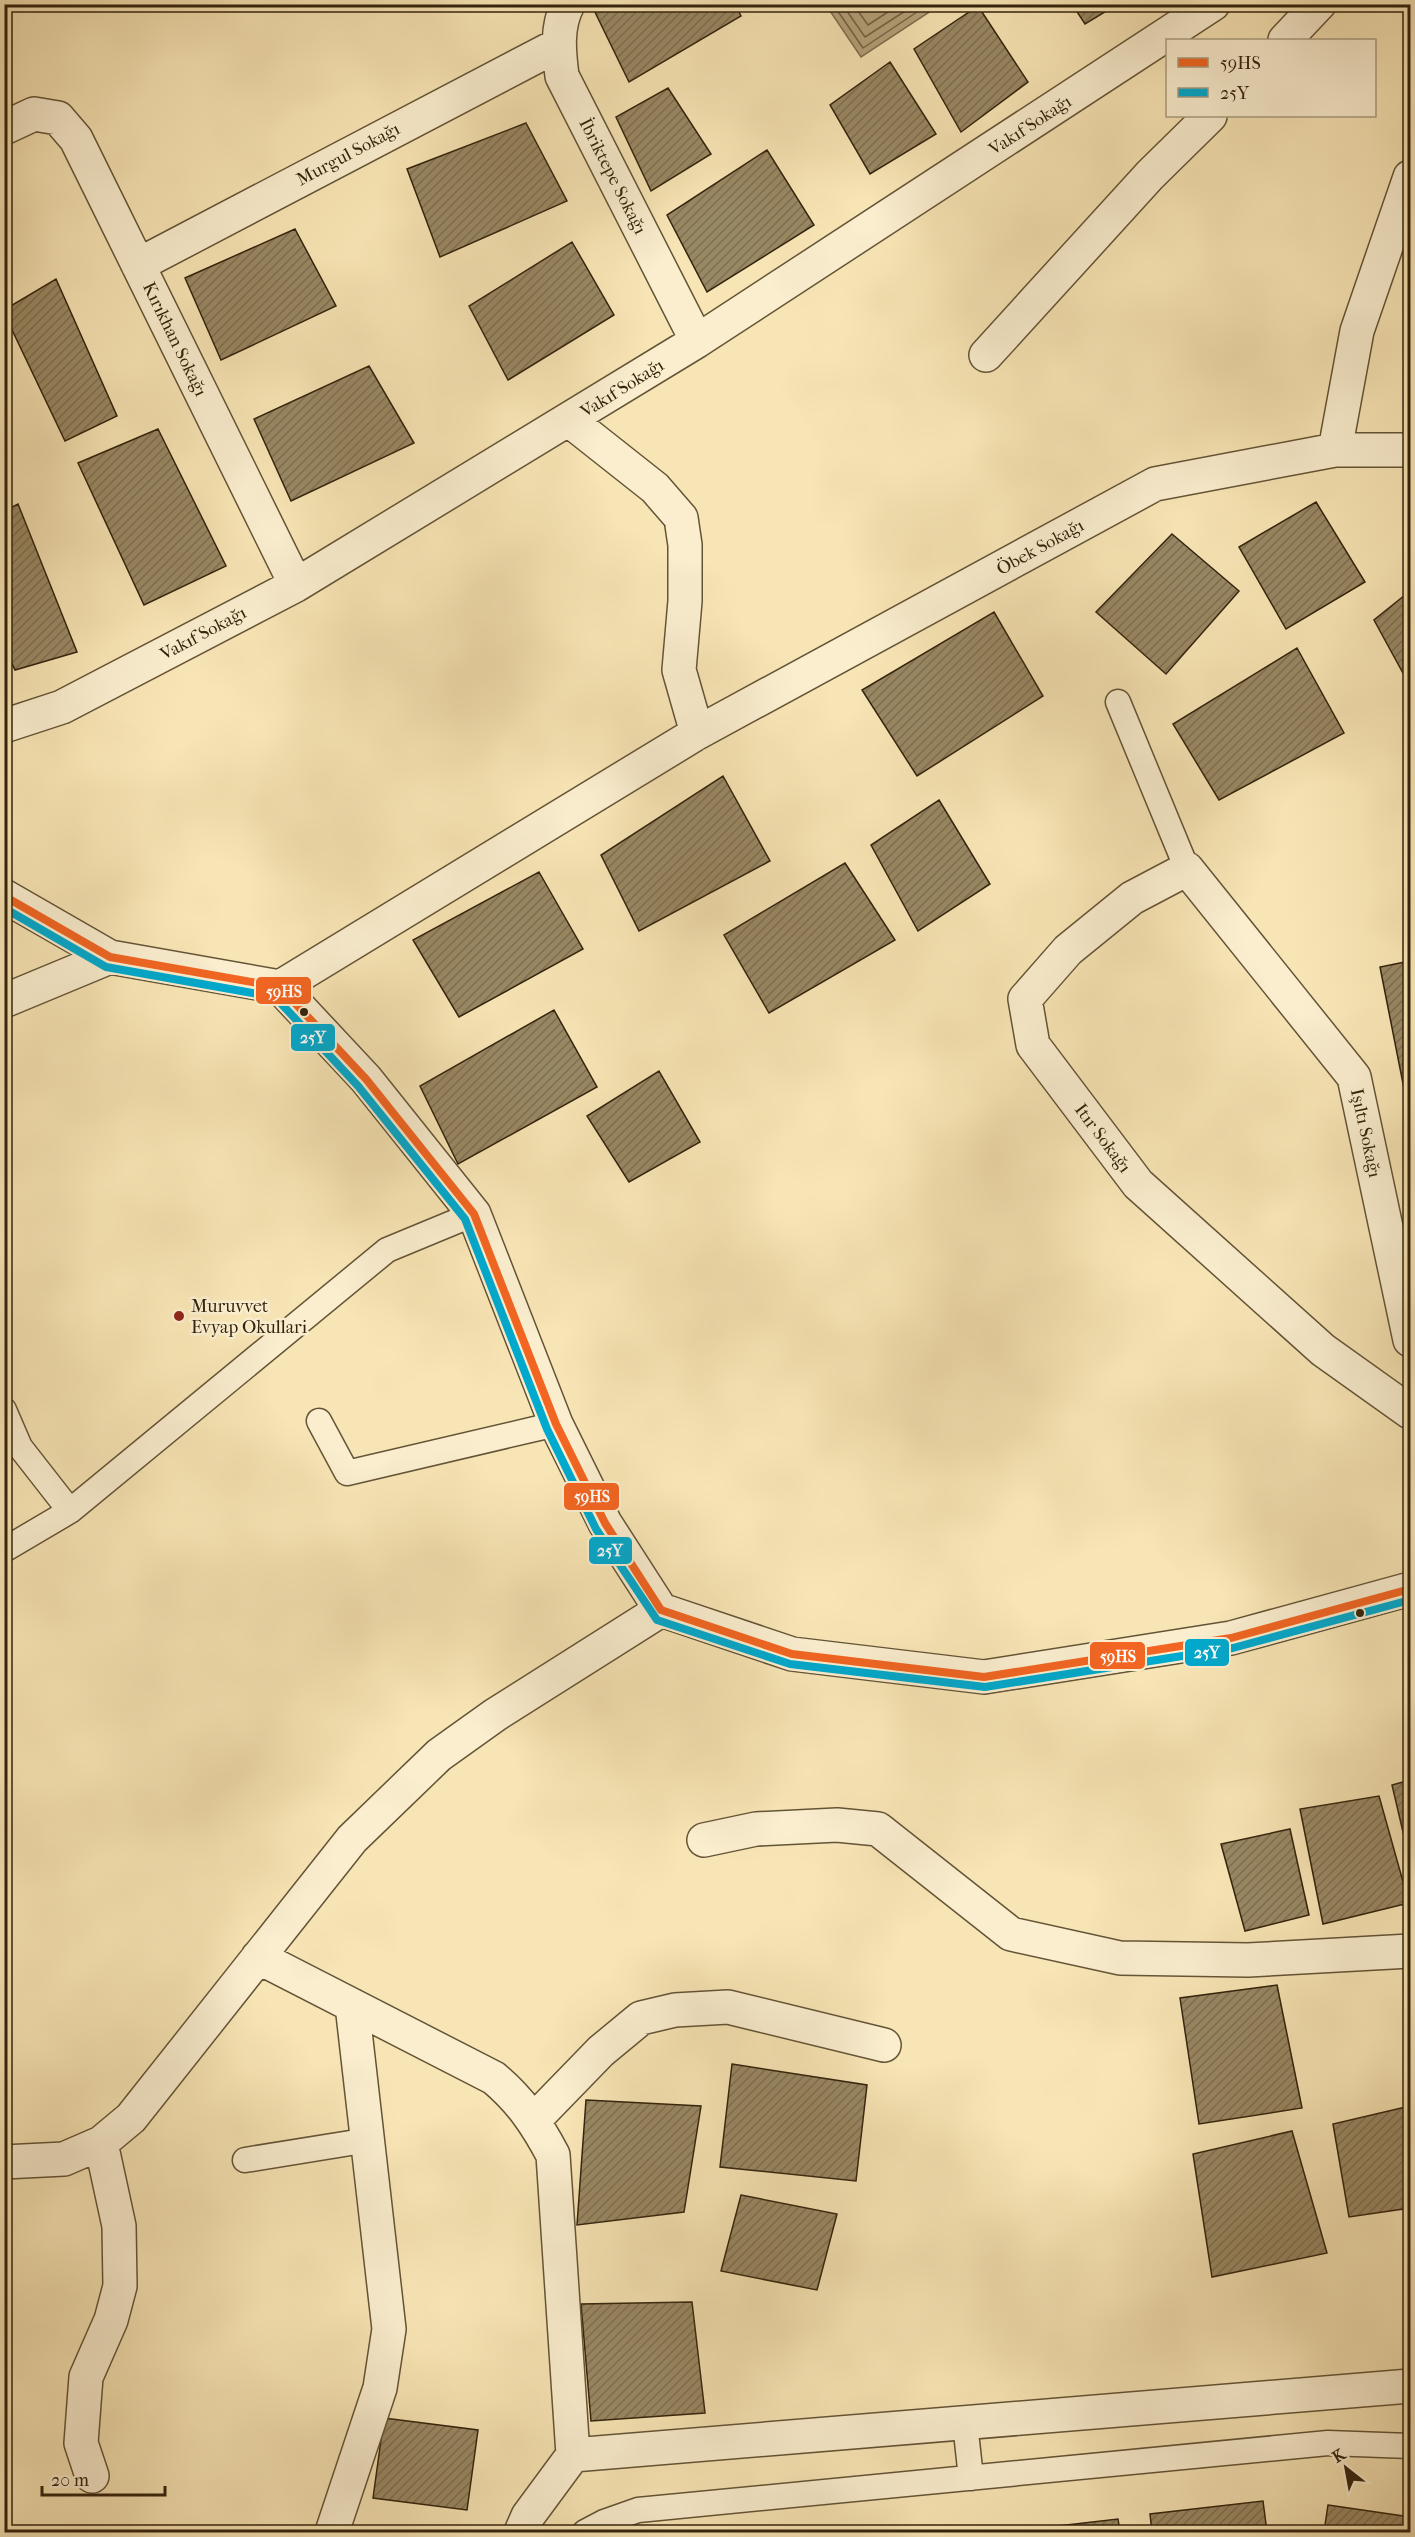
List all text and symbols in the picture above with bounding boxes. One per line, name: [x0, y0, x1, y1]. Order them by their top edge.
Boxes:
legend: [1166, 39, 1376, 117]
text: 59HS: [1220, 53, 1261, 74]
text: 25Y: [1220, 83, 1250, 104]
street label: Vakıf Sokağı: [984, 91, 1076, 160]
street label: İbriktepe Sokağı: [574, 114, 652, 238]
street label: Murgul Sokağı: [293, 118, 404, 190]
street label: Kırıkhan Sokağı: [138, 279, 212, 400]
street label: Vakıf Sokağı: [576, 354, 668, 423]
street label: Öbek Sokağı: [992, 514, 1088, 580]
street label: Vakıf Sokağı: [156, 602, 250, 665]
line badge: 59HS: [255, 976, 312, 1005]
text: 59HS: [266, 982, 302, 1002]
unlabelled marker: [298, 1006, 310, 1018]
line badge: 25Y: [290, 1023, 336, 1052]
text: 25Y: [300, 1028, 327, 1047]
street label: Işıltı Sokağı: [1346, 1087, 1385, 1180]
street label: Itır Sokağı: [1070, 1100, 1136, 1177]
place label: Muruvvet Evyap Okullari: [191, 1296, 308, 1338]
marker: Muruvvet Evyap Okullari: [172, 1309, 186, 1323]
line badge: 59HS: [563, 1482, 620, 1511]
text: 59HS: [574, 1487, 610, 1507]
line badge: 25Y: [588, 1536, 633, 1565]
text: 25Y: [597, 1541, 624, 1560]
unlabelled marker: [1354, 1607, 1366, 1619]
line badge: 25Y: [1184, 1638, 1230, 1667]
line badge: 59HS: [1089, 1641, 1146, 1670]
text: 25Y: [1194, 1643, 1221, 1662]
text: 59HS: [1100, 1647, 1136, 1667]
north arrow: [1316, 2438, 1376, 2498]
text: K: [1329, 2444, 1350, 2467]
scale bar: [42, 2459, 165, 2497]
text: 20 m: [51, 2470, 89, 2491]

